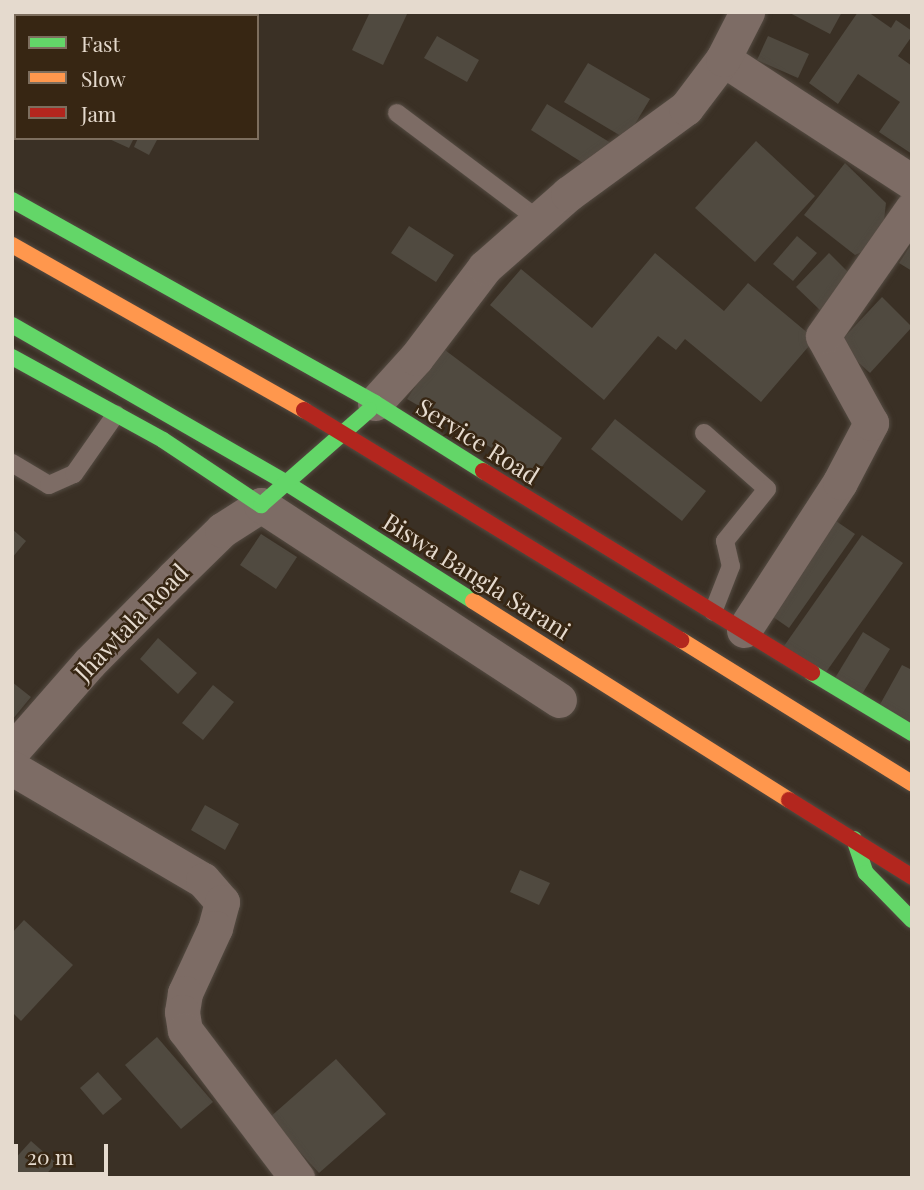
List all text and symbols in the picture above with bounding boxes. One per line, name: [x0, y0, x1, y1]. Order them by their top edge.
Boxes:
legend: [14, 14, 259, 140]
text: Fast: [81, 29, 120, 57]
text: Slow: [81, 64, 126, 92]
text: Jam: [81, 99, 117, 127]
street label: Service Road: [411, 392, 545, 490]
street label: Biswa Bangla Sarani: [378, 506, 576, 646]
street label: Jhawtala Road: [68, 557, 194, 687]
scale bar: [18, 1130, 112, 1174]
text: 20 m: [27, 1142, 74, 1170]

